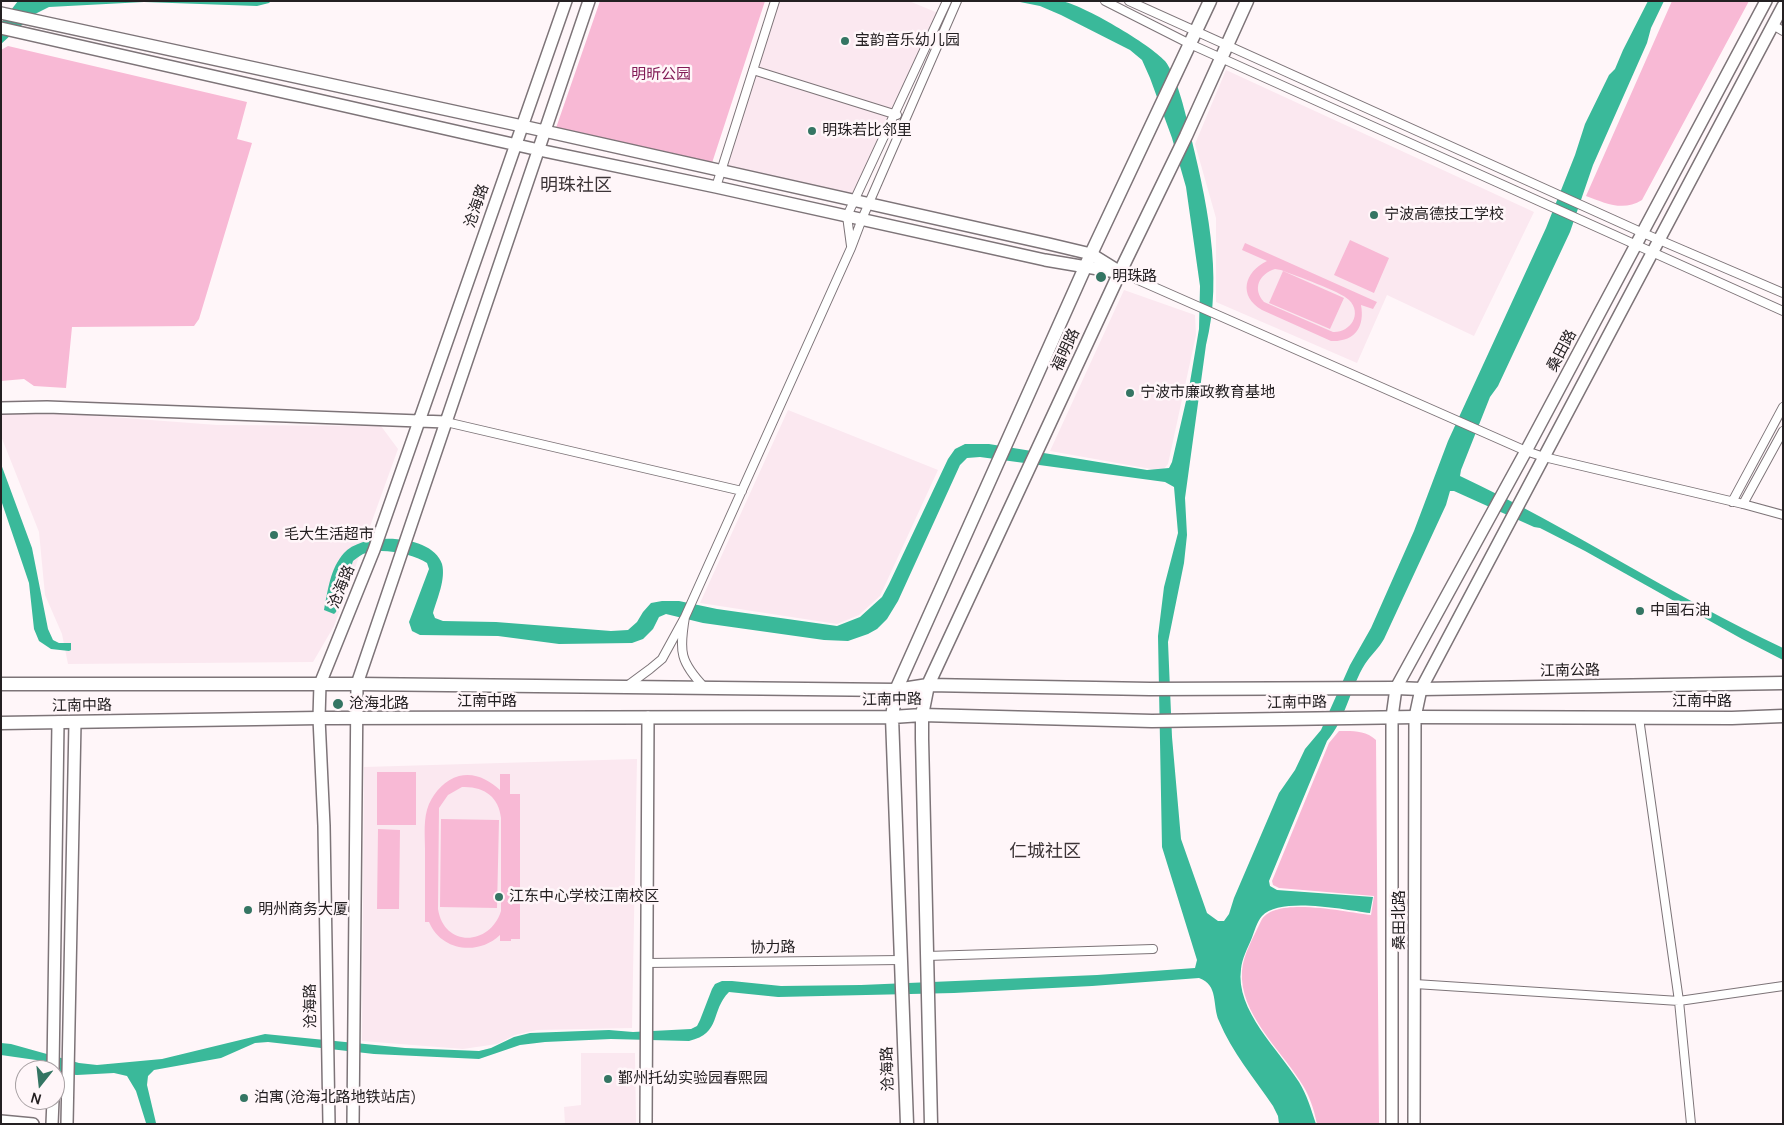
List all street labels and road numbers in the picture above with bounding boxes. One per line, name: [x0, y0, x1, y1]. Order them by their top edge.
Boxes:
street label: 沧海路: [461, 182, 493, 230]
street label: 福明路: [1048, 326, 1084, 374]
street label: 桑田路: [1543, 327, 1581, 375]
street label: 沧海路: [325, 563, 359, 611]
street label: 江南公路: [1540, 661, 1600, 681]
street label: 江南中路: [862, 690, 922, 710]
street label: 江南中路: [457, 693, 517, 711]
street label: 江南中路: [1267, 693, 1327, 713]
street label: 江南中路: [1672, 693, 1732, 711]
street label: 江南中路: [52, 696, 112, 716]
street label: 桑田北路: [1391, 890, 1409, 950]
street label: 协力路: [750, 939, 796, 957]
street label: 沧海路: [302, 983, 320, 1029]
street label: 沧海路: [878, 1046, 898, 1092]

